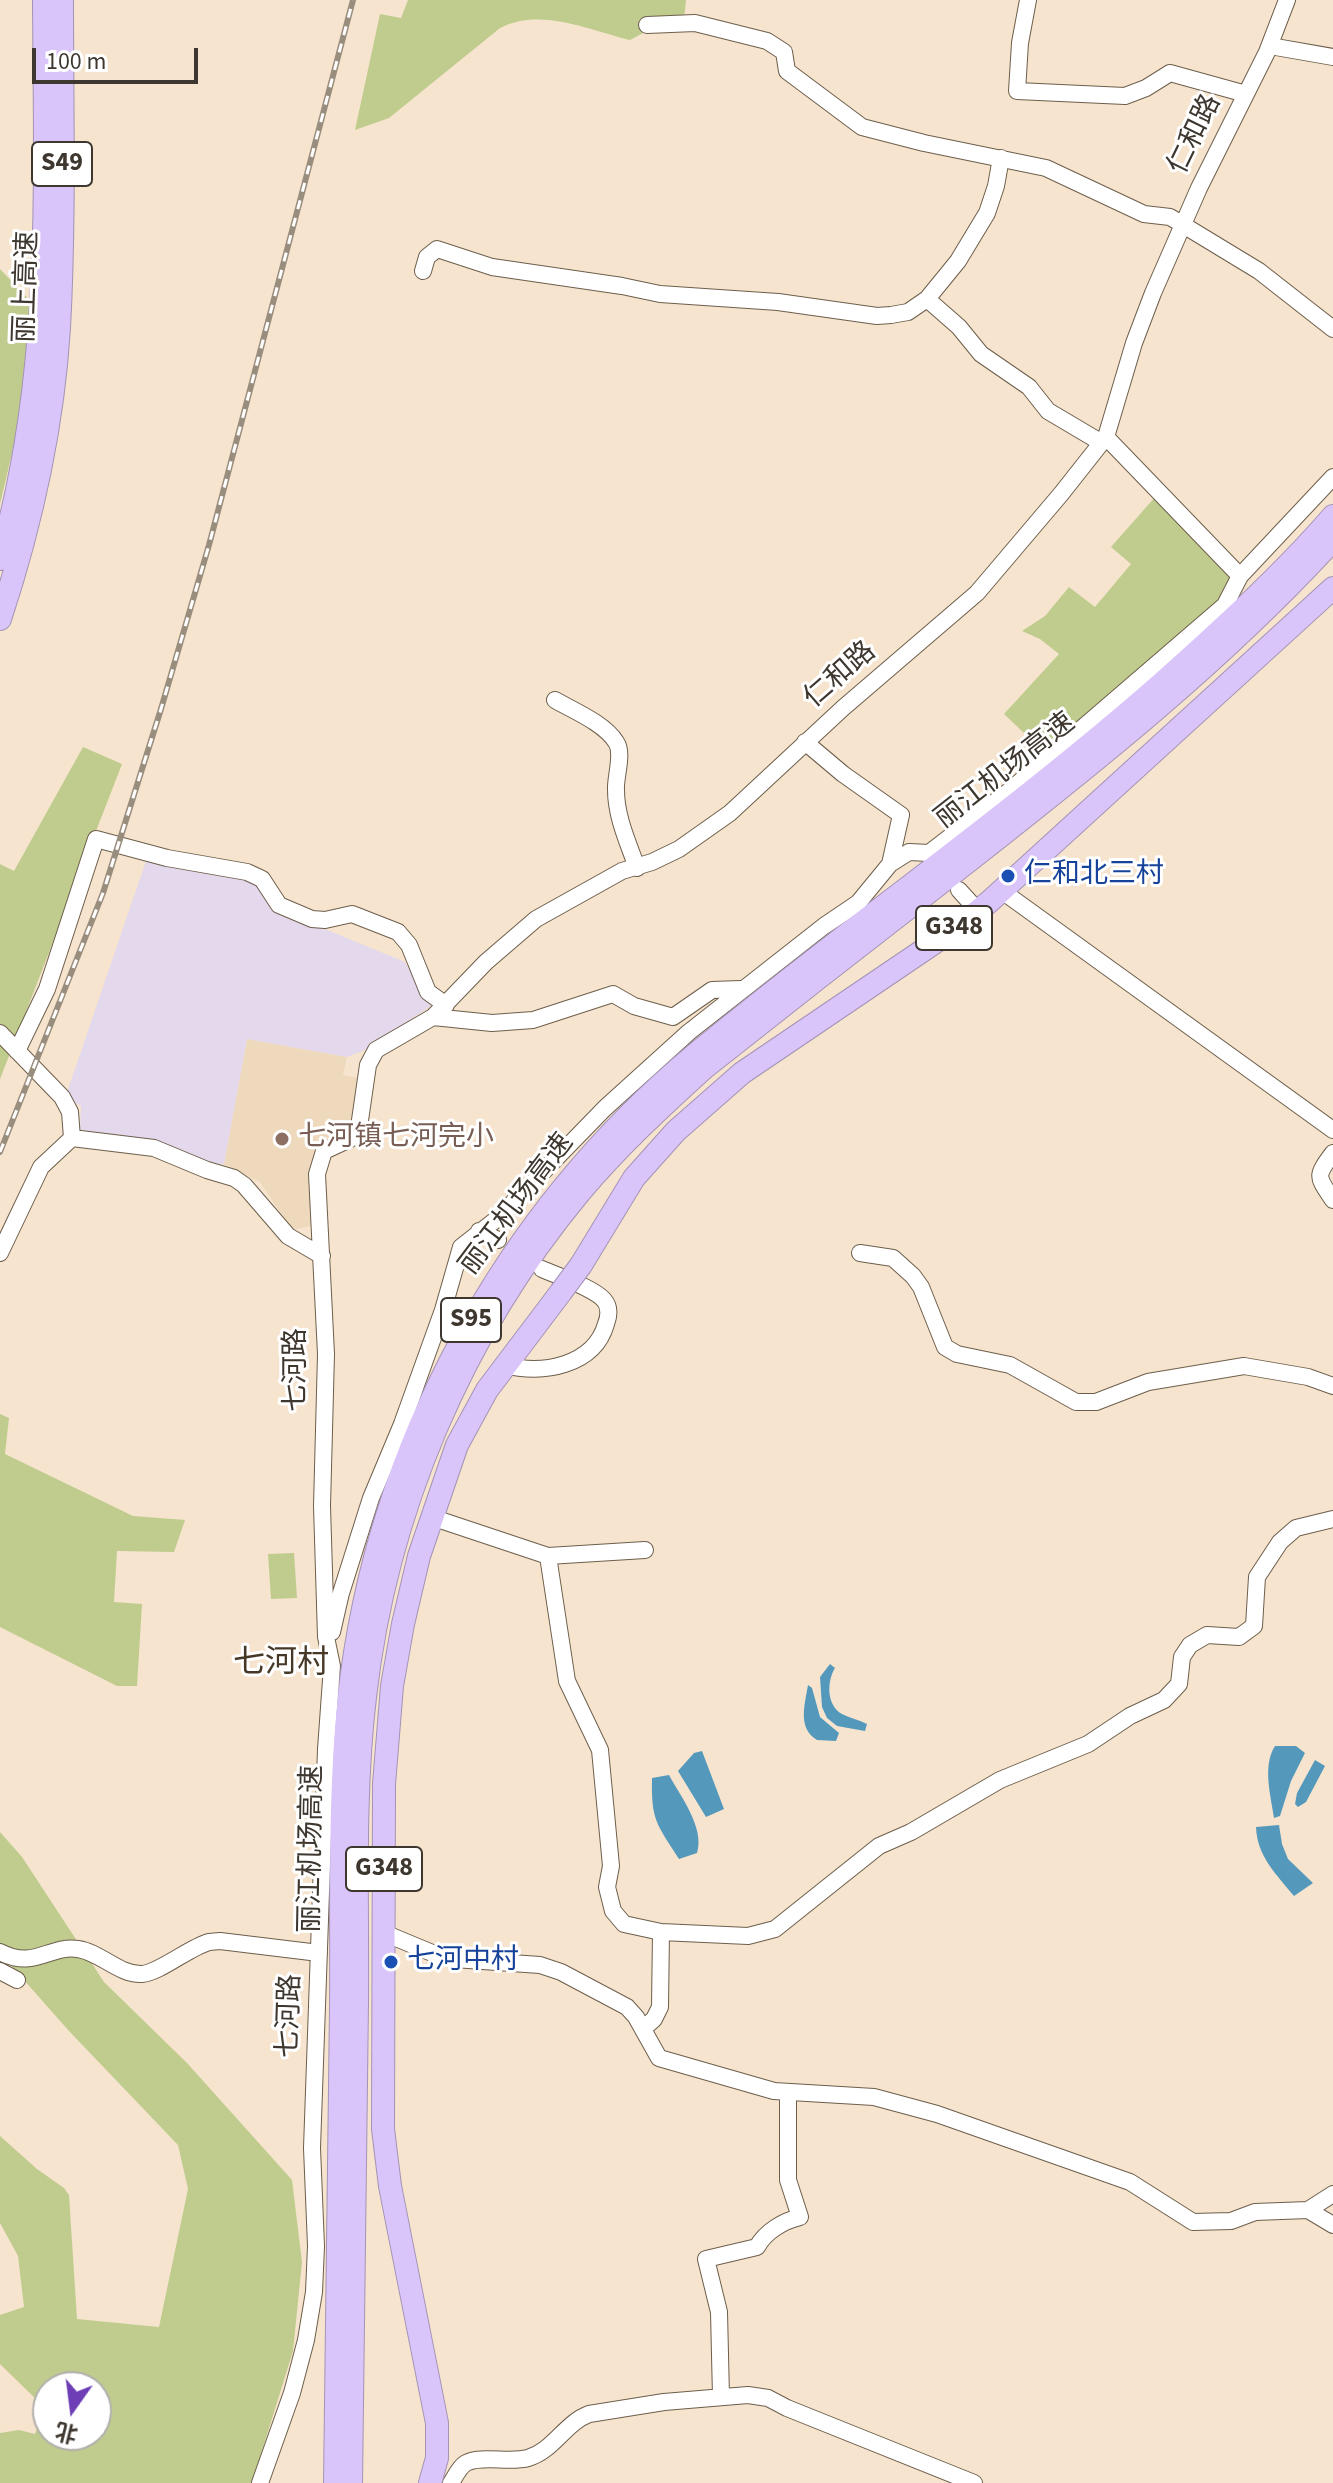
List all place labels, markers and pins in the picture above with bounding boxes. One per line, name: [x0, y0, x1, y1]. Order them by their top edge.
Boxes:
place label: 仁和北三村: [1024, 859, 1164, 893]
marker: 仁和北三村: [999, 867, 1017, 885]
place label: 七河镇七河完小: [298, 1122, 494, 1156]
marker: 七河镇七河完小: [273, 1130, 291, 1148]
place label: 七河中村: [407, 1945, 519, 1979]
marker: 七河中村: [382, 1953, 400, 1971]

